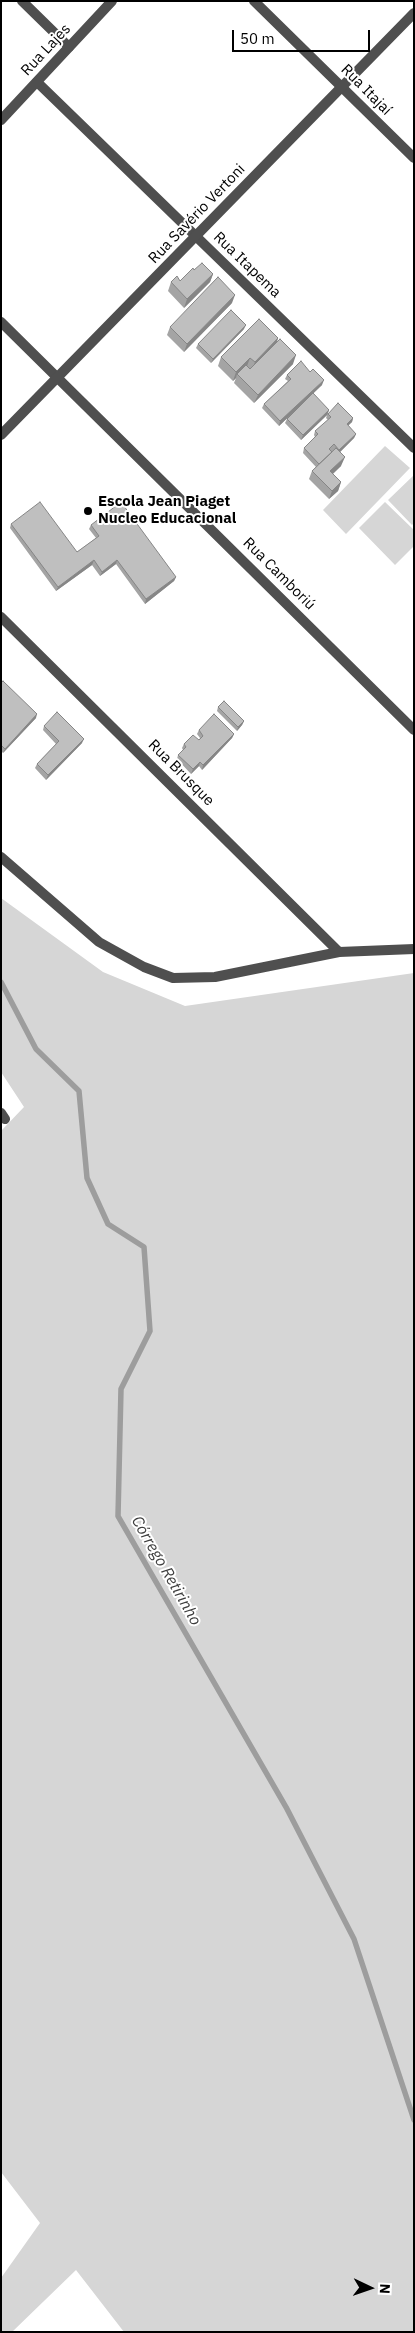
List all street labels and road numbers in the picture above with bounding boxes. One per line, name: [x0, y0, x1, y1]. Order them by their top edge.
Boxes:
street label: Rua Lajes: [17, 20, 75, 80]
street label: Rua Itajaí: [337, 61, 395, 119]
street label: Rua Savério Vertoni: [145, 161, 249, 267]
street label: Rua Itapema: [209, 228, 285, 302]
street label: Rua Camboriú: [239, 534, 319, 614]
street label: Rua Brusque: [144, 736, 218, 810]

